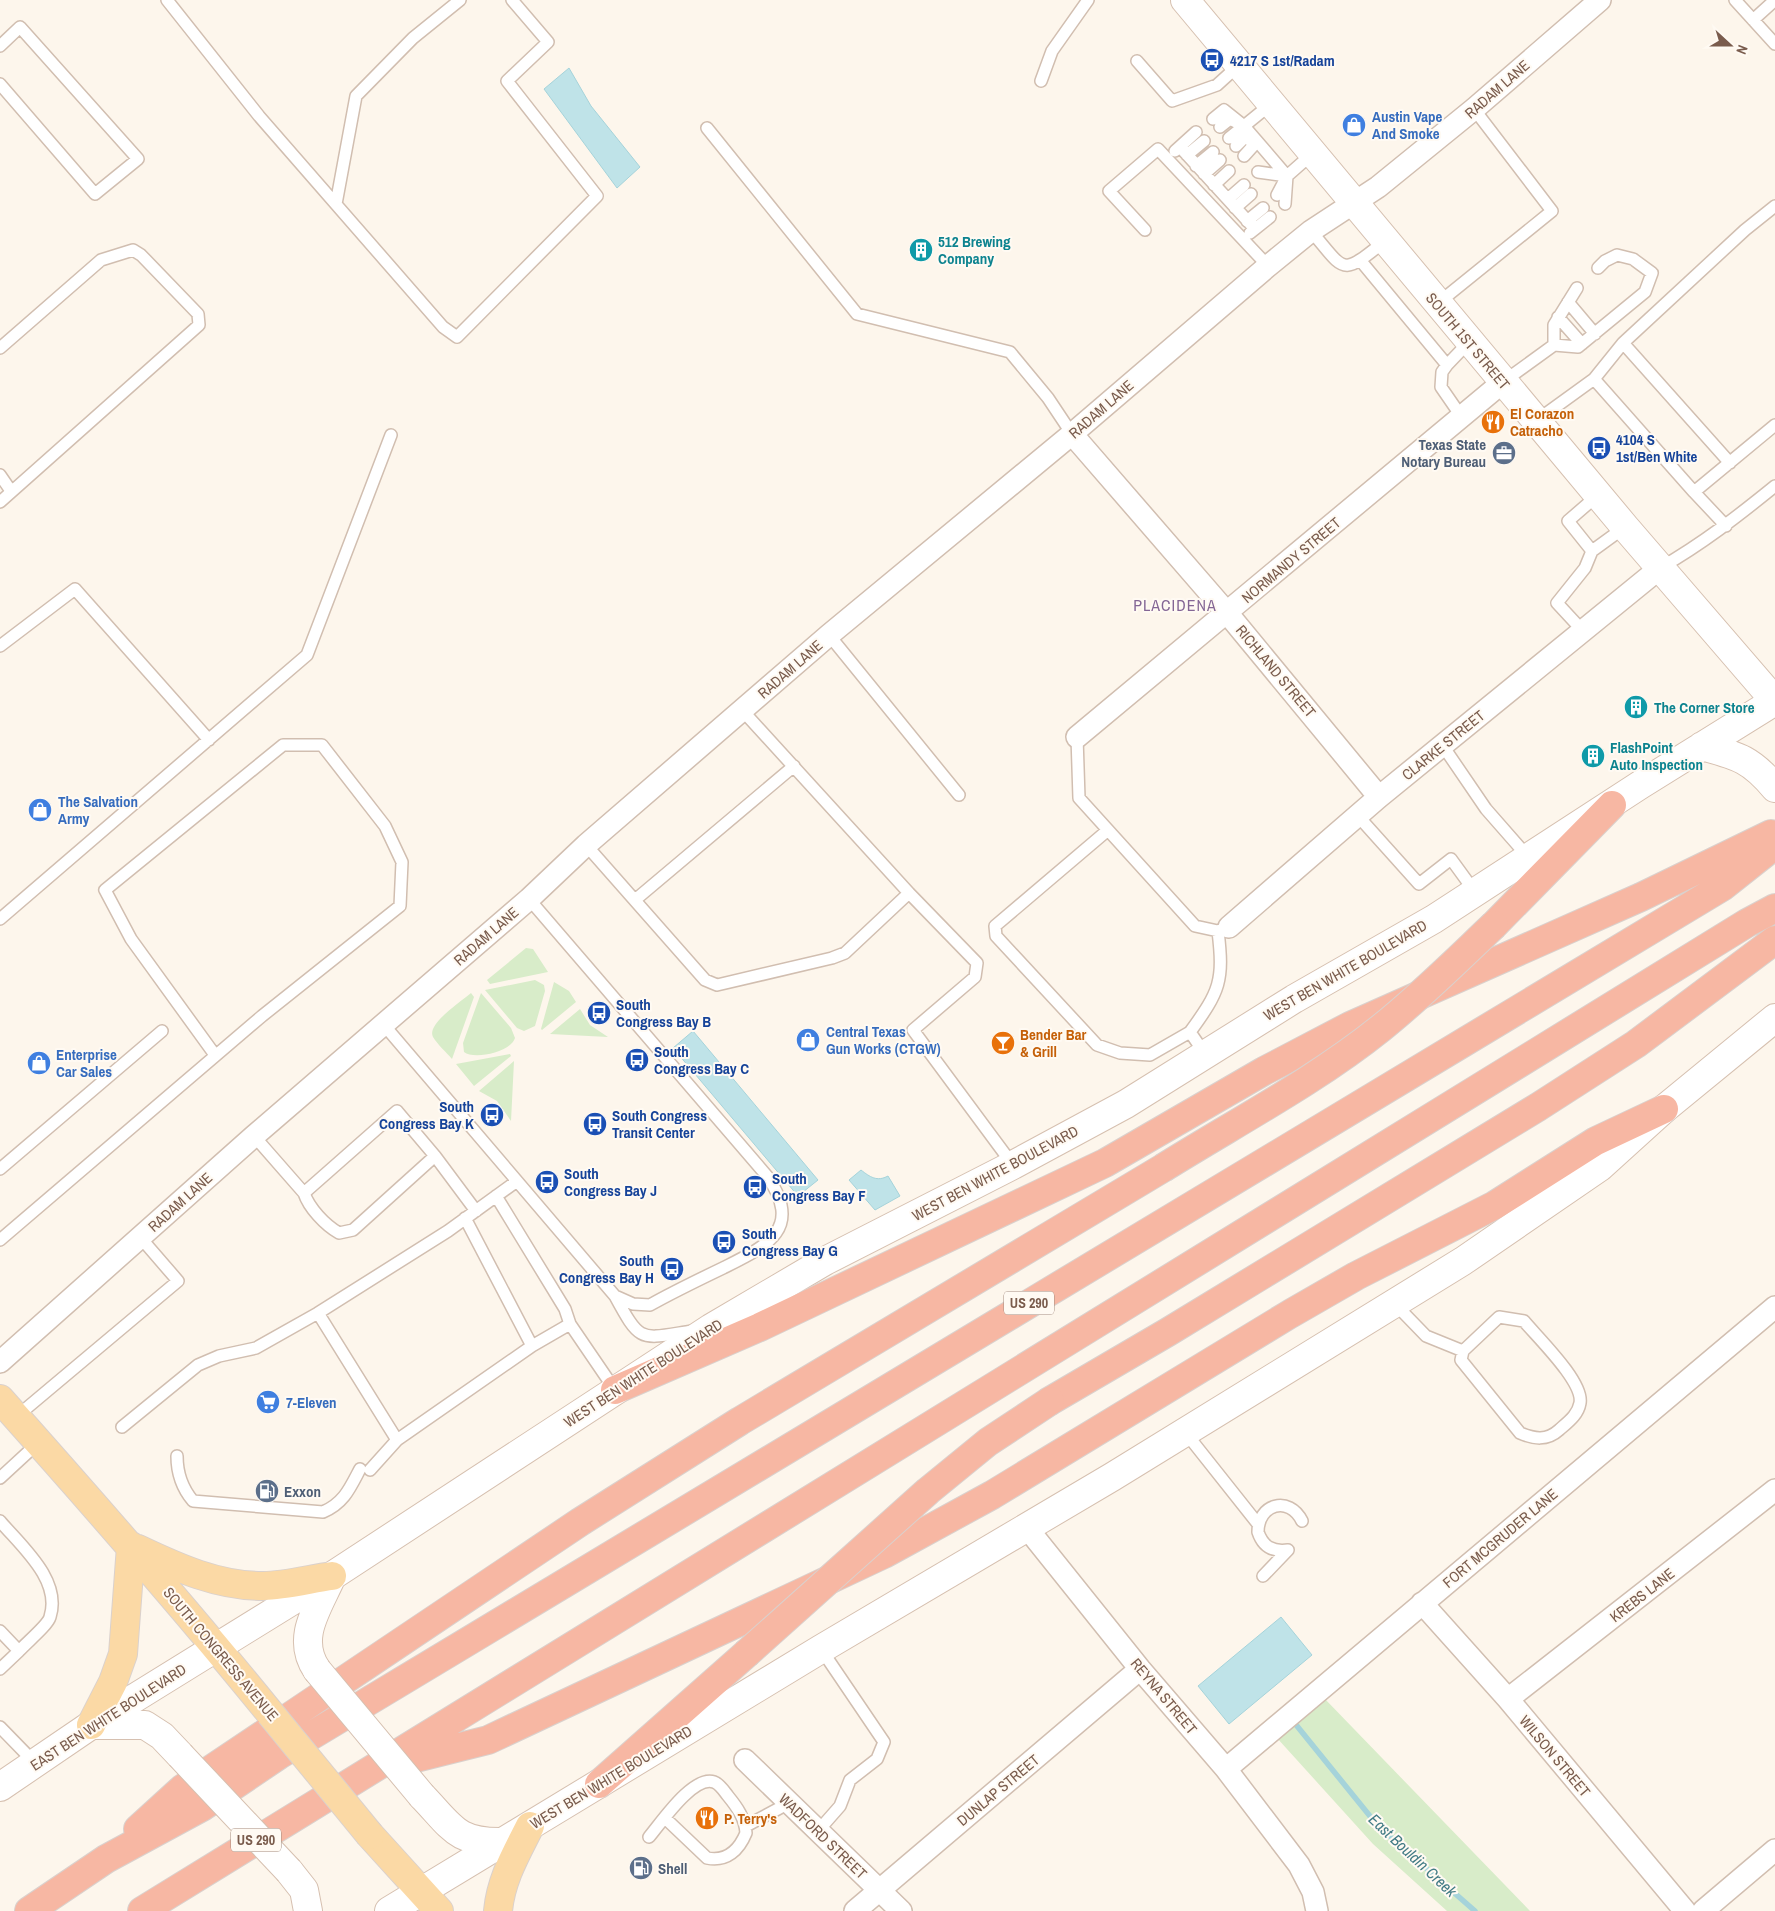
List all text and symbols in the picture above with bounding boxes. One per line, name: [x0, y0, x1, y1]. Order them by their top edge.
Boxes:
north arrow: [1705, 20, 1755, 70]
text: N: [1732, 43, 1752, 57]
bus stop icon: 4217 S 1st/Radam: [1199, 47, 1225, 73]
place label: 4217 S 1st/Radam: [1230, 50, 1335, 71]
street label: RADAM LANE: [1460, 55, 1534, 123]
place label: Austin Vape And Smoke: [1372, 106, 1443, 144]
shop icon: Austin Vape And Smoke: [1341, 112, 1367, 138]
place label: 512 Brewing Company: [938, 231, 1011, 269]
building icon: 512 Brewing Company: [908, 237, 934, 263]
street label: SOUTH 1ST STREET: [1421, 288, 1515, 394]
street label: RADAM LANE: [1064, 375, 1138, 443]
place label: El Corazon Catracho: [1510, 403, 1574, 441]
restaurant icon: El Corazon Catracho: [1480, 409, 1506, 435]
place label: 4104 S 1st/Ben White: [1616, 429, 1697, 467]
place label: Texas State Notary Bureau: [1401, 434, 1486, 472]
bus stop icon: 4104 S 1st/Ben White: [1586, 435, 1612, 461]
office icon: Texas State Notary Bureau: [1491, 440, 1517, 466]
street label: NORMANDY STREET: [1237, 512, 1345, 608]
district label: PLACIDENA: [1133, 594, 1217, 616]
street label: RICHLAND STREET: [1231, 620, 1321, 722]
street label: RADAM LANE: [753, 635, 827, 703]
building icon: The Corner Store: [1623, 694, 1649, 720]
place label: The Corner Store: [1654, 697, 1755, 718]
street label: CLARKE STREET: [1397, 705, 1489, 785]
place label: FlashPoint Auto Inspection: [1610, 737, 1703, 775]
building icon: FlashPoint Auto Inspection: [1580, 743, 1606, 769]
place label: The Salvation Army: [58, 791, 138, 829]
shop icon: The Salvation Army: [27, 797, 53, 823]
street label: RADAM LANE: [449, 902, 523, 970]
street label: WEST BEN WHITE BOULEVARD: [1259, 914, 1431, 1025]
place label: South Congress Bay B: [616, 994, 711, 1032]
bus stop icon: South Congress Bay B: [586, 1000, 612, 1026]
place label: Central Texas Gun Works (CTGW): [826, 1021, 941, 1059]
place label: Bender Bar & Grill: [1020, 1024, 1087, 1062]
shop icon: Central Texas Gun Works (CTGW): [795, 1027, 821, 1053]
bar icon: Bender Bar & Grill: [990, 1030, 1016, 1056]
place label: South Congress Bay C: [654, 1041, 749, 1079]
place label: Enterprise Car Sales: [56, 1044, 117, 1082]
bus stop icon: South Congress Bay C: [624, 1047, 650, 1073]
shop icon: Enterprise Car Sales: [26, 1050, 52, 1076]
place label: South Congress Bay K: [379, 1096, 474, 1134]
bus stop icon: South Congress Bay K: [479, 1102, 505, 1128]
place label: South Congress Transit Center: [612, 1105, 707, 1143]
bus stop icon: South Congress Transit Center: [582, 1111, 608, 1137]
street label: WEST BEN WHITE BOULEVARD: [908, 1120, 1082, 1226]
place label: South Congress Bay J: [564, 1163, 657, 1201]
street label: RADAM LANE: [143, 1167, 217, 1237]
place label: South Congress Bay F: [772, 1168, 866, 1206]
bus stop icon: South Congress Bay J: [534, 1169, 560, 1195]
bus stop icon: South Congress Bay F: [742, 1174, 768, 1200]
place label: South Congress Bay G: [742, 1223, 838, 1261]
bus stop icon: South Congress Bay G: [711, 1229, 737, 1255]
place label: South Congress Bay H: [559, 1250, 654, 1288]
bus stop icon: South Congress Bay H: [659, 1256, 685, 1282]
road number: US 290: [1004, 1292, 1054, 1315]
street label: WEST BEN WHITE BOULEVARD: [560, 1314, 727, 1432]
supermarket icon: 7-Eleven: [255, 1389, 281, 1415]
place label: 7-Eleven: [286, 1392, 337, 1413]
fuel station icon: Exxon: [254, 1478, 280, 1504]
place label: Exxon: [284, 1481, 321, 1502]
street label: FORT MCGRUDER LANE: [1438, 1484, 1562, 1592]
street label: KREBS LANE: [1605, 1563, 1679, 1627]
street label: SOUTH CONGRESS AVENUE: [159, 1582, 283, 1726]
street label: REYNA STREET: [1126, 1653, 1202, 1739]
street label: EAST BEN WHITE BOULEVARD: [26, 1659, 190, 1775]
street label: WILSON STREET: [1515, 1711, 1596, 1802]
street label: WEST BEN WHITE BOULEVARD: [526, 1720, 696, 1834]
street label: DUNLAP STREET: [952, 1749, 1044, 1831]
street label: WADFORD STREET: [774, 1788, 872, 1884]
restaurant icon: P. Terry's: [694, 1805, 720, 1831]
place label: P. Terry's: [724, 1808, 777, 1829]
water label: East Bouldin Creek: [1364, 1808, 1462, 1902]
road number: US 290: [231, 1828, 281, 1852]
fuel station icon: Shell: [628, 1855, 654, 1881]
place label: Shell: [658, 1858, 687, 1879]

